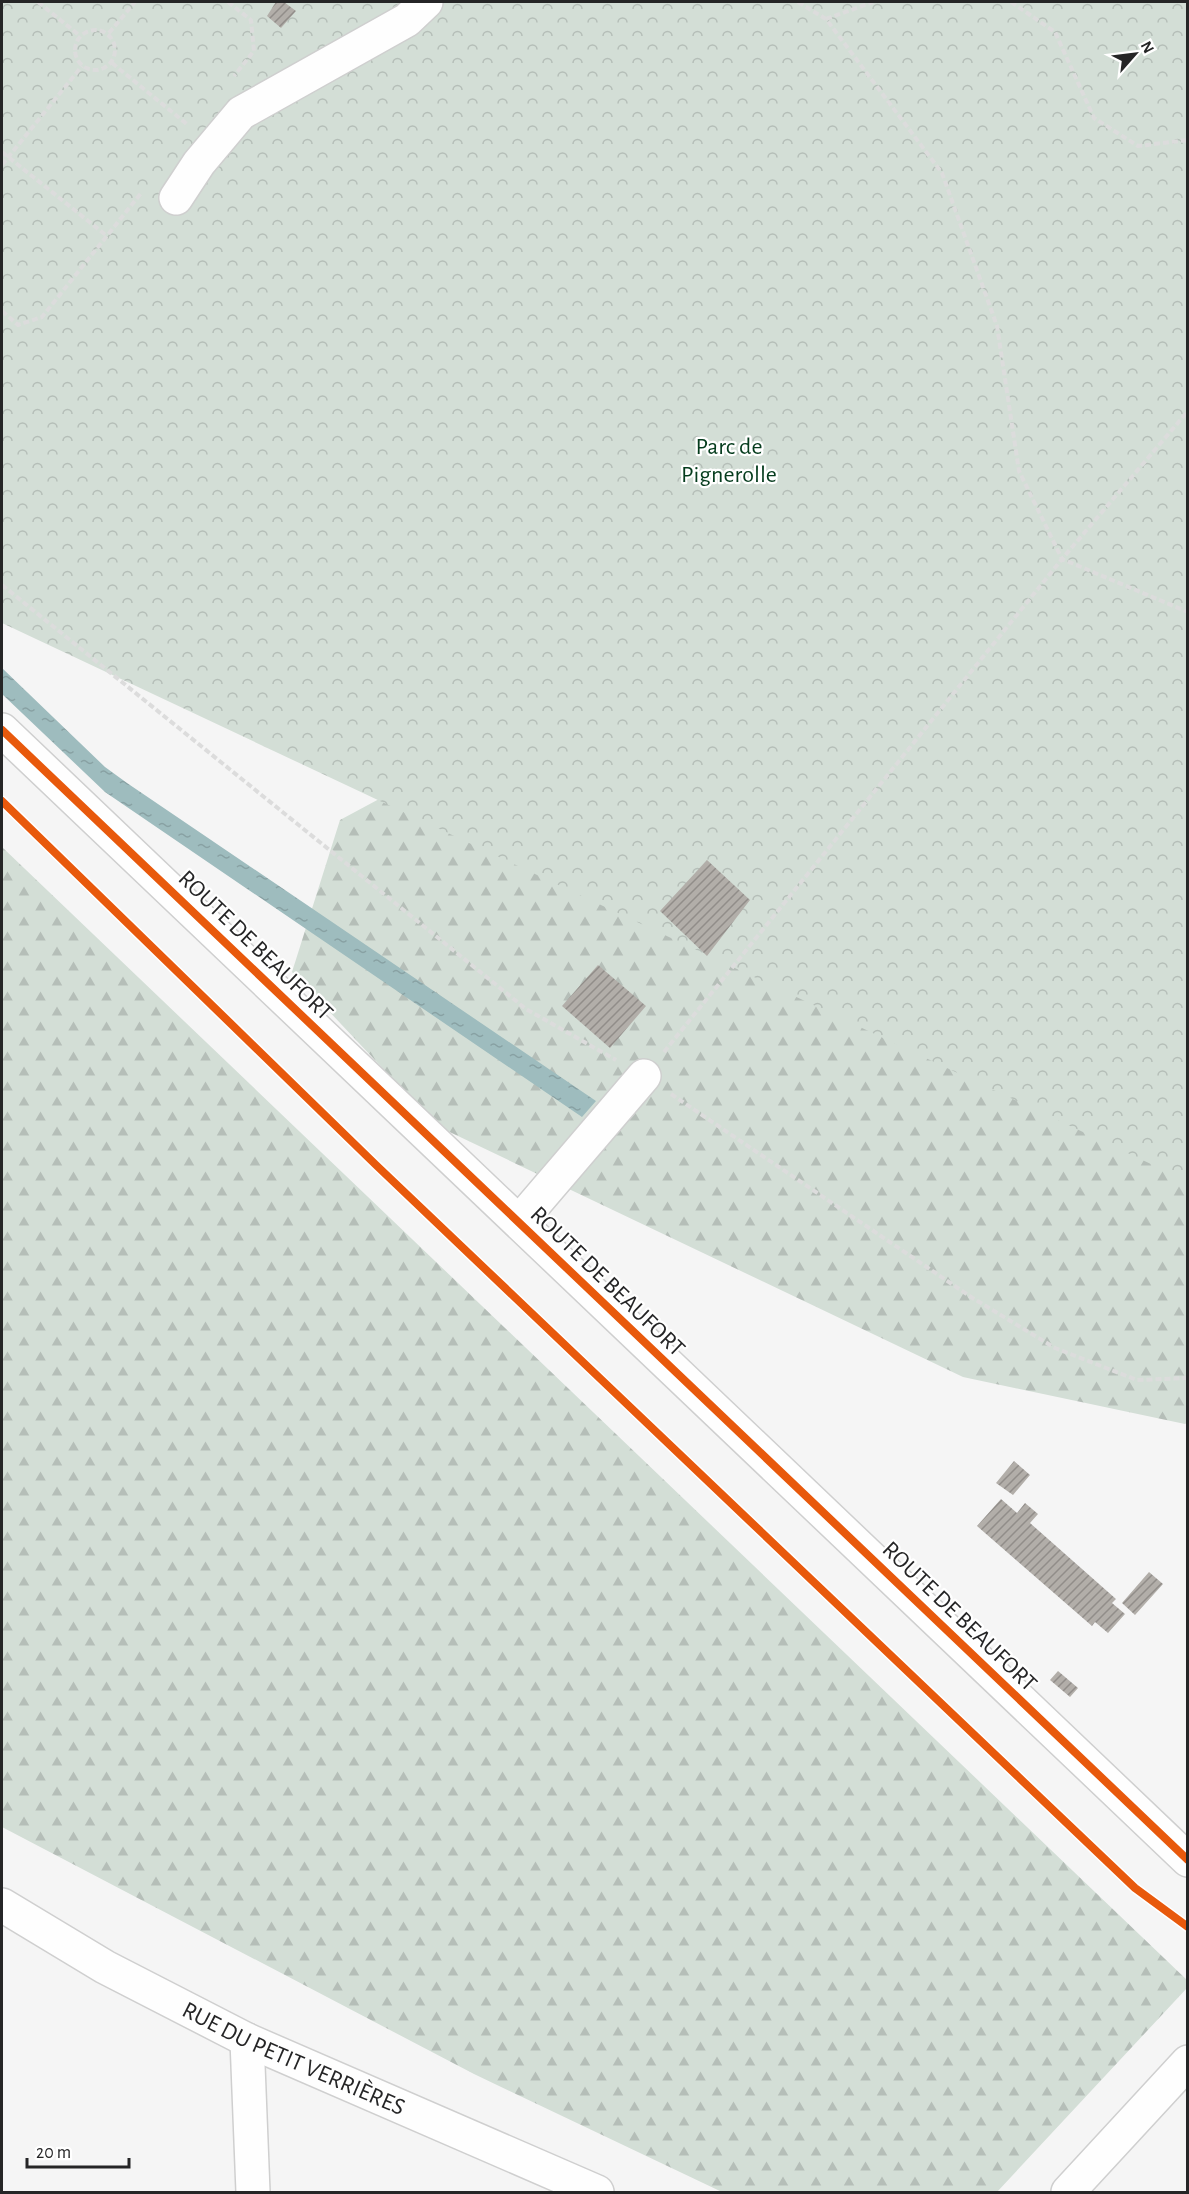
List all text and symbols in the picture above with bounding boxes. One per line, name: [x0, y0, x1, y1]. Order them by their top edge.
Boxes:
north arrow: [1105, 24, 1165, 84]
text: N: [1138, 39, 1157, 56]
park label: Parc de Pignerolle: [681, 435, 777, 487]
street label: ROUTE DE BEAUFORT: [173, 866, 337, 1026]
street label: ROUTE DE BEAUFORT: [525, 1202, 689, 1362]
street label: ROUTE DE BEAUFORT: [877, 1537, 1041, 1697]
street label: RUE DU PETIT VERRIÈRES: [178, 1998, 408, 2120]
scale bar: [27, 2131, 129, 2169]
text: 20 m: [36, 2144, 71, 2162]

